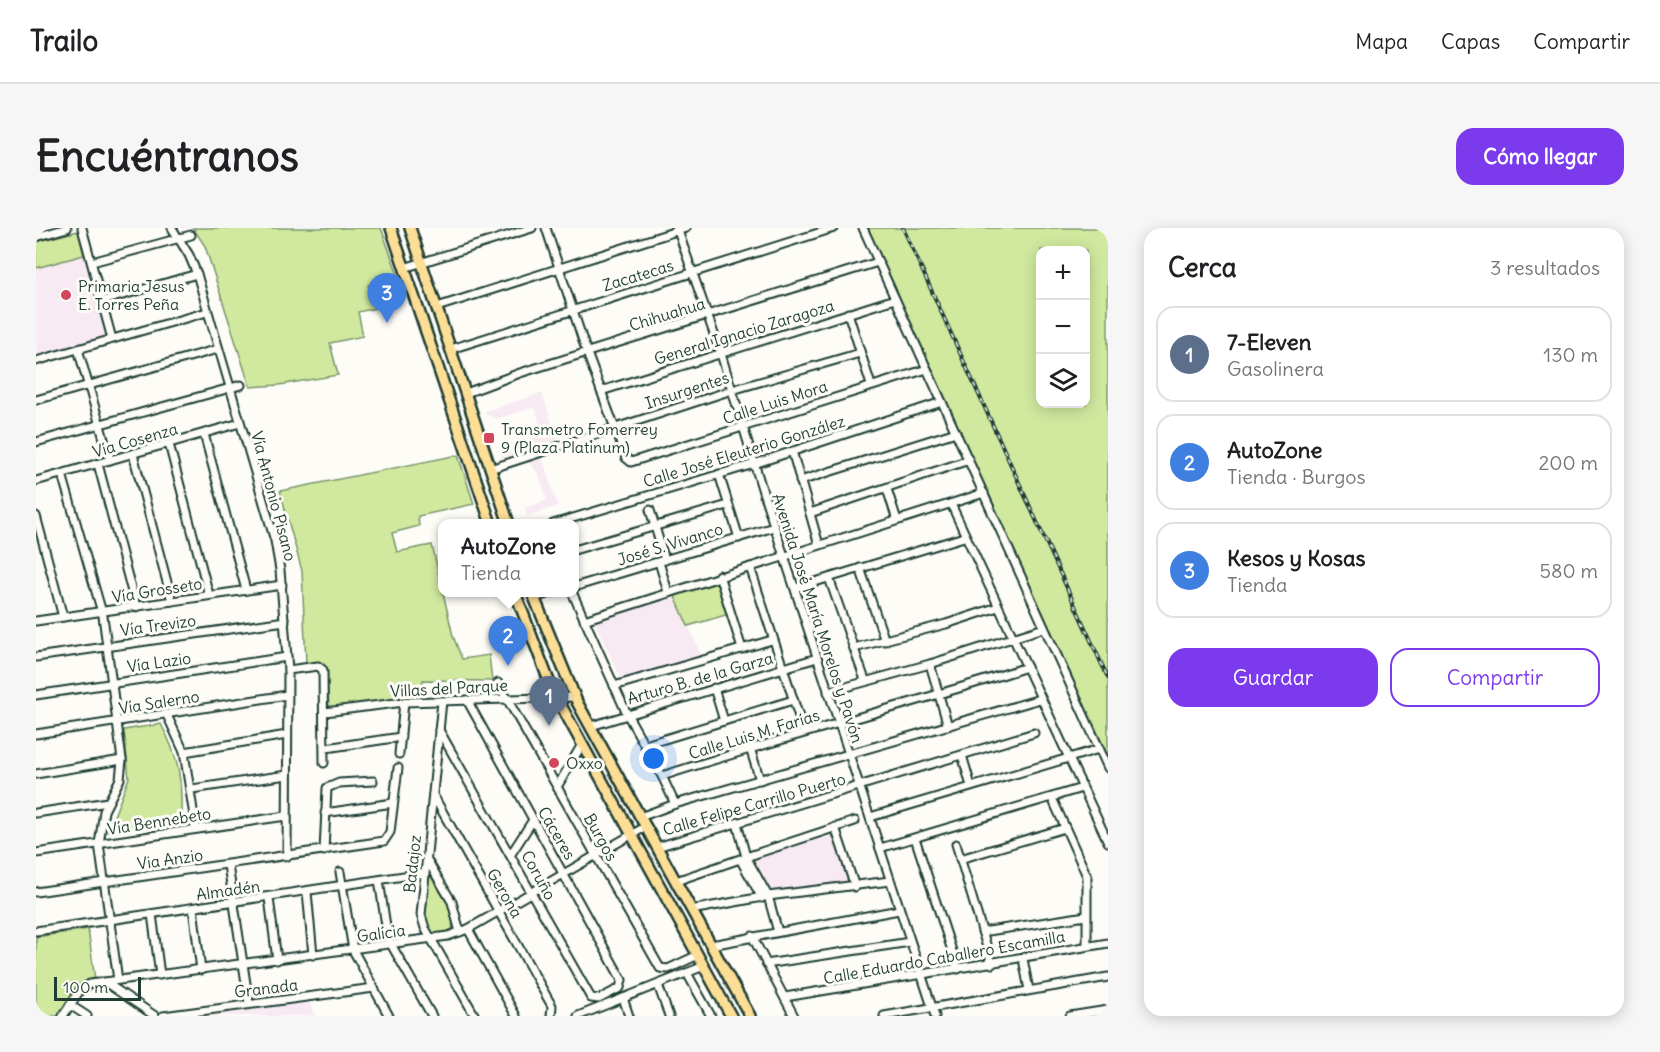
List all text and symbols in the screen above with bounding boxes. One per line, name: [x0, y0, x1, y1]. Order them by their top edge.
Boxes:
text: Trailo: [30, 23, 98, 59]
text: Mapa: [1355, 28, 1408, 55]
text: Capas: [1441, 28, 1500, 55]
text: Compartir: [1533, 28, 1630, 55]
button: Cómo llegar: [1456, 128, 1624, 185]
text: Encuéntranos: [36, 130, 299, 182]
map controls: [1036, 246, 1090, 408]
button: +: [1036, 246, 1090, 300]
text: Cerca: [1168, 251, 1237, 284]
street label: Zacatecas: [600, 255, 676, 295]
text: 3 resultados: [1490, 255, 1600, 280]
pin: 3: [368, 274, 406, 323]
place label: Primaria Jesus E. Torres Peña: [78, 276, 185, 314]
marker: Primaria Jesus E. Torres Peña: [59, 288, 73, 302]
street label: Chihuahua: [627, 293, 707, 335]
street label: General Ignacio Zaragoza: [652, 295, 836, 369]
button: −: [1036, 300, 1090, 354]
text: 7-Eleven: [1227, 328, 1311, 356]
text: 1: [1186, 342, 1193, 367]
text: 130 m: [1543, 342, 1598, 367]
button: layers: [1036, 354, 1090, 408]
text: Gasolinera: [1227, 356, 1324, 381]
street label: Insurgentes: [643, 367, 731, 413]
street label: Calle Luis Mora: [720, 376, 830, 428]
street label: Calle José Eleuterio González: [641, 411, 848, 491]
street label: Vía Cosenza: [90, 418, 180, 462]
place label: Transmetro Fomerrey 9 (Plaza Platinum): [501, 419, 658, 457]
street label: Vía Antonio Pisano: [247, 429, 301, 563]
marker: Transmetro Fomerrey 9 (Plaza Platinum): [482, 431, 496, 445]
text: AutoZone: [1227, 436, 1322, 464]
text: 2: [1184, 450, 1195, 475]
text: 200 m: [1538, 450, 1598, 475]
text: Tienda · Burgos: [1227, 464, 1366, 489]
street label: Avenida José María Morelos y Pavón: [768, 491, 868, 745]
street label: José S. Vivanco: [615, 518, 725, 570]
popup: [438, 519, 579, 597]
text: AutoZone: [461, 532, 556, 560]
text: Kesos y Kosas: [1227, 544, 1366, 572]
text: 3: [1184, 558, 1195, 583]
text: 580 m: [1540, 558, 1598, 583]
text: Tienda: [461, 560, 521, 585]
text: Tienda: [1227, 572, 1287, 597]
street label: Vía Grosseto: [110, 573, 204, 607]
street label: Vía Trevizo: [119, 610, 197, 640]
pin: 2: [488, 616, 528, 666]
street label: Vía Lazio: [126, 648, 192, 676]
street label: Arturo B. de la Garza: [625, 648, 775, 708]
button: Guardar: [1168, 648, 1378, 707]
button: Compartir: [1390, 648, 1600, 707]
street label: Villas del Parque: [390, 675, 508, 701]
pin: 1: [530, 676, 568, 726]
street label: Vía Salerno: [117, 686, 201, 718]
street label: Calle Luis M. Farías: [686, 705, 822, 763]
your location: [639, 744, 668, 773]
place label: Oxxo: [566, 753, 603, 773]
marker: Oxxo: [547, 756, 561, 770]
street label: Calle Felipe Carrillo Puerto: [660, 768, 848, 840]
street label: Vía Bennebeto: [106, 803, 212, 839]
street label: Cáceres: [534, 803, 580, 863]
street label: Burgos: [580, 810, 622, 864]
street label: Badajoz: [399, 834, 425, 894]
street label: Via Anzio: [136, 844, 204, 874]
street label: Coruño: [517, 847, 561, 903]
street label: Gerona: [483, 865, 527, 921]
street label: Almadén: [195, 876, 261, 904]
street label: Galicia: [355, 920, 407, 946]
street label: Calle Eduardo Caballero Escamilla: [822, 926, 1066, 988]
scale bar: [54, 974, 141, 1002]
street label: Granada: [233, 974, 299, 1002]
text: 100 m: [63, 977, 108, 997]

